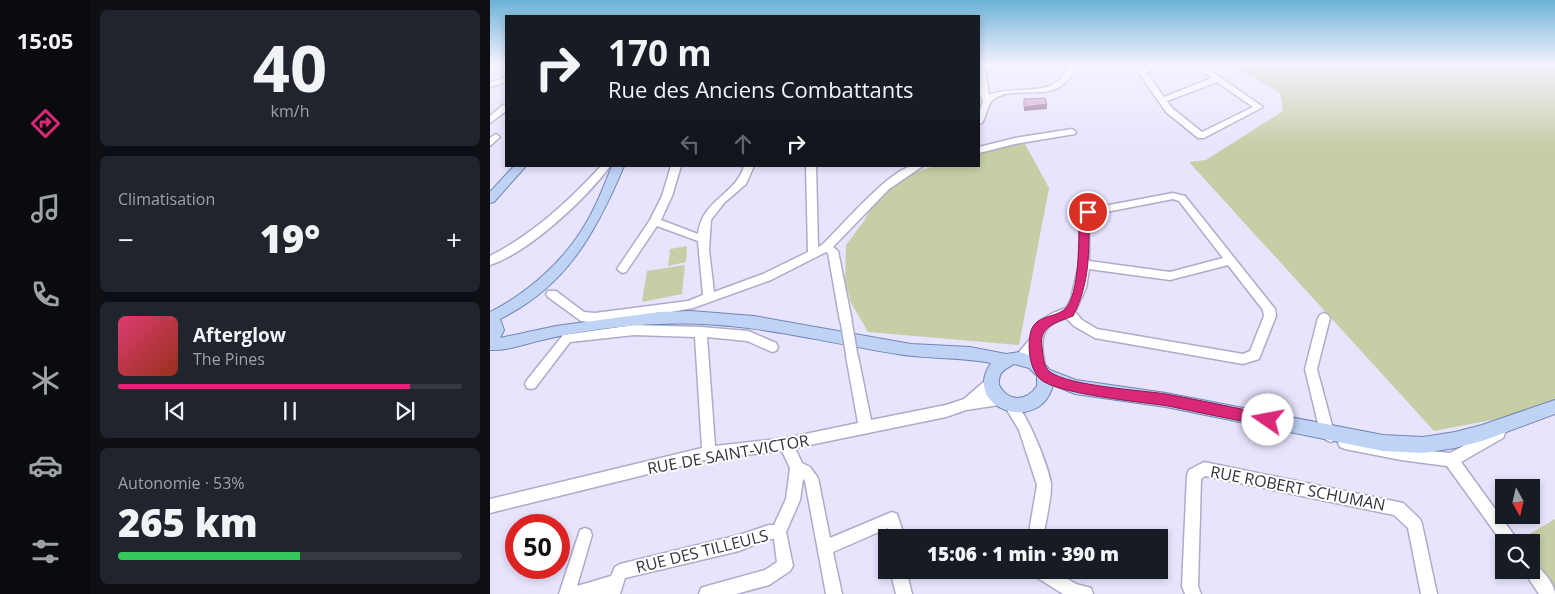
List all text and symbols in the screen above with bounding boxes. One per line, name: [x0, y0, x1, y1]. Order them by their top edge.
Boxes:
text: 40: [253, 23, 327, 111]
text: 15:05: [17, 25, 73, 55]
text: 170 m: [608, 29, 712, 76]
icon: right: [525, 35, 590, 100]
text: Rue des Anciens Combattants: [608, 74, 914, 104]
text: km/h: [271, 100, 309, 122]
icon: directions: [28, 106, 63, 141]
icon: left: [676, 130, 704, 158]
icon: ahead: [729, 130, 757, 158]
icon: right: [782, 130, 810, 158]
text: Climatisation: [118, 188, 215, 210]
icon: music: [28, 191, 63, 226]
pin: [1067, 191, 1109, 233]
icon: arrive: [1074, 198, 1102, 226]
text: 19°: [260, 212, 320, 264]
text: −: [118, 220, 134, 258]
text: +: [446, 220, 462, 258]
icon: phone: [28, 277, 63, 312]
text: Afterglow: [193, 322, 286, 348]
text: The Pines: [193, 348, 265, 370]
icon: climate: [28, 363, 63, 398]
position arrow: [1241, 393, 1293, 445]
icon: previous: [161, 397, 189, 425]
icon: pause: [276, 397, 304, 425]
icon: next: [391, 397, 419, 425]
street label: RUE DE SAINT-VICTOR: [645, 429, 811, 479]
icon: car: [28, 448, 63, 483]
street label: RUE ROBERT SCHUMAN: [1209, 460, 1387, 516]
text: Autonomie · 53%: [118, 472, 245, 494]
north arrow: [1495, 479, 1540, 524]
map controls: [1495, 479, 1540, 579]
text: 265 km: [118, 496, 258, 548]
speed limit sign: 50: [505, 514, 570, 579]
street label: RUE DES TILLEULS: [634, 524, 771, 578]
icon: filters: [28, 534, 63, 569]
button: search: [1495, 534, 1540, 579]
text: 15:06 · 1 min · 390 m: [927, 541, 1119, 567]

